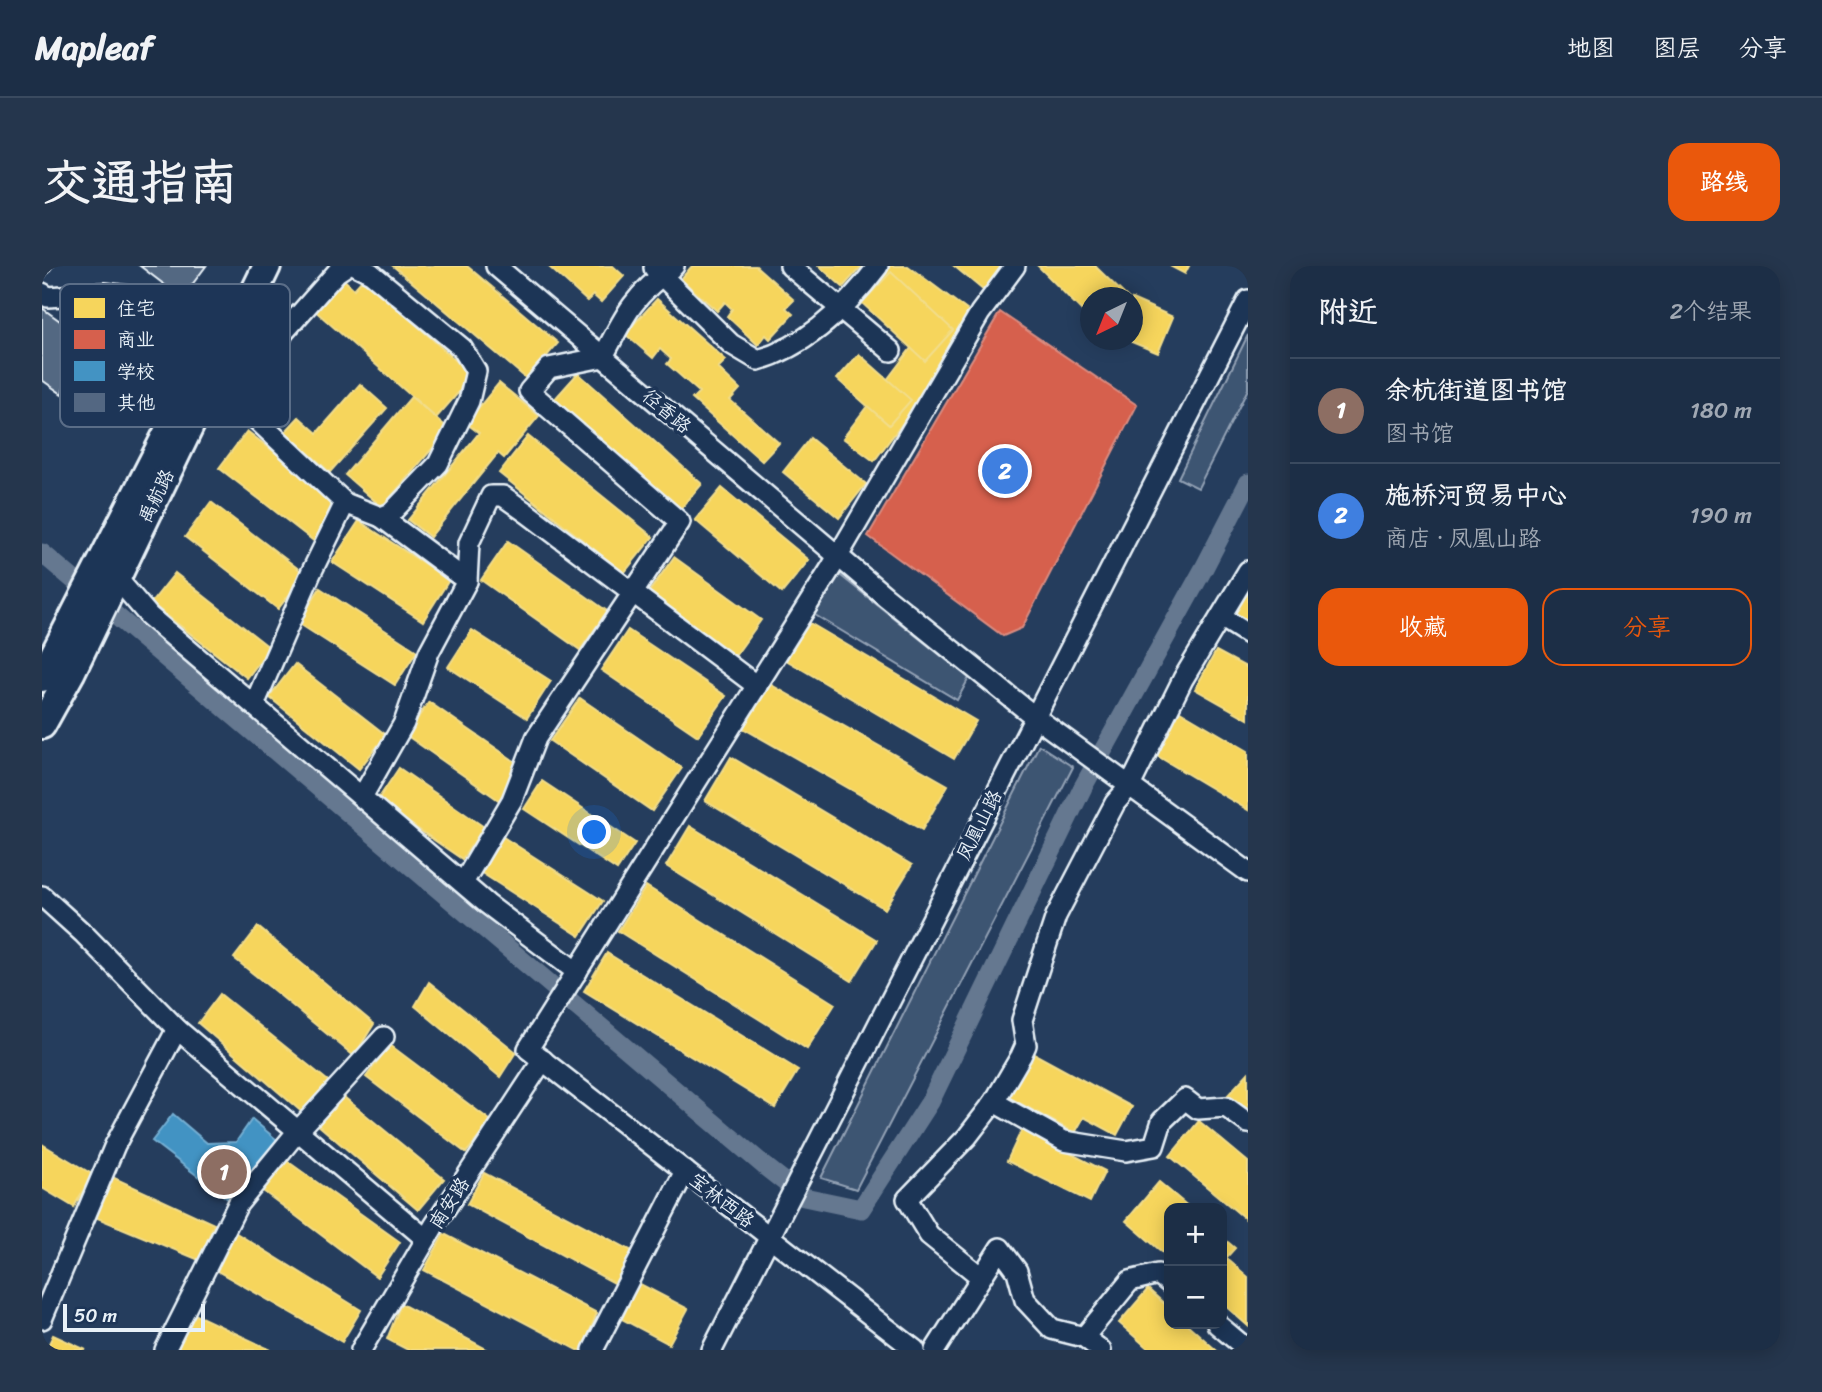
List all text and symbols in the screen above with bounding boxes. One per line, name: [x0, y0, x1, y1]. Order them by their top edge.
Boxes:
text: Mapleaf: [35, 19, 153, 77]
text: 地图: [1567, 27, 1615, 69]
text: 图层: [1653, 27, 1701, 69]
text: 分享: [1739, 27, 1787, 69]
text: 交通指南: [42, 139, 238, 226]
button: 路线: [1668, 143, 1780, 221]
legend: [60, 284, 290, 427]
text: 附近: [1318, 285, 1378, 339]
north arrow: [1080, 287, 1143, 350]
text: 2个结果: [1670, 291, 1752, 332]
text: 住宅: [117, 292, 155, 325]
text: 商业: [117, 323, 155, 356]
text: 学校: [117, 355, 155, 388]
text: 余杭街道图书馆: [1385, 367, 1567, 413]
street label: 径香路: [635, 380, 699, 442]
text: 其他: [117, 386, 155, 419]
text: 1: [1336, 390, 1346, 431]
text: 180 m: [1690, 390, 1752, 431]
text: 图书馆: [1385, 413, 1454, 454]
pin: 2: [982, 445, 1028, 497]
street label: 禹航路: [129, 463, 183, 529]
text: 施桥河贸易中心: [1385, 472, 1567, 518]
text: 2: [1334, 495, 1348, 536]
text: 190 m: [1690, 495, 1752, 536]
text: 商店 · 凤凰山路: [1385, 518, 1541, 559]
button: 收藏: [1318, 588, 1528, 666]
button: 分享: [1542, 588, 1752, 666]
street label: 凤凰山路: [947, 784, 1011, 866]
your location: [577, 815, 611, 849]
pin: 1: [201, 1146, 247, 1198]
street label: 宝林西路: [682, 1164, 762, 1236]
street label: 南安路: [420, 1170, 478, 1236]
map controls: [1164, 1203, 1227, 1329]
button: +: [1164, 1203, 1227, 1266]
button: −: [1164, 1266, 1227, 1329]
text: 50 m: [74, 1299, 117, 1332]
scale bar: [63, 1301, 205, 1333]

